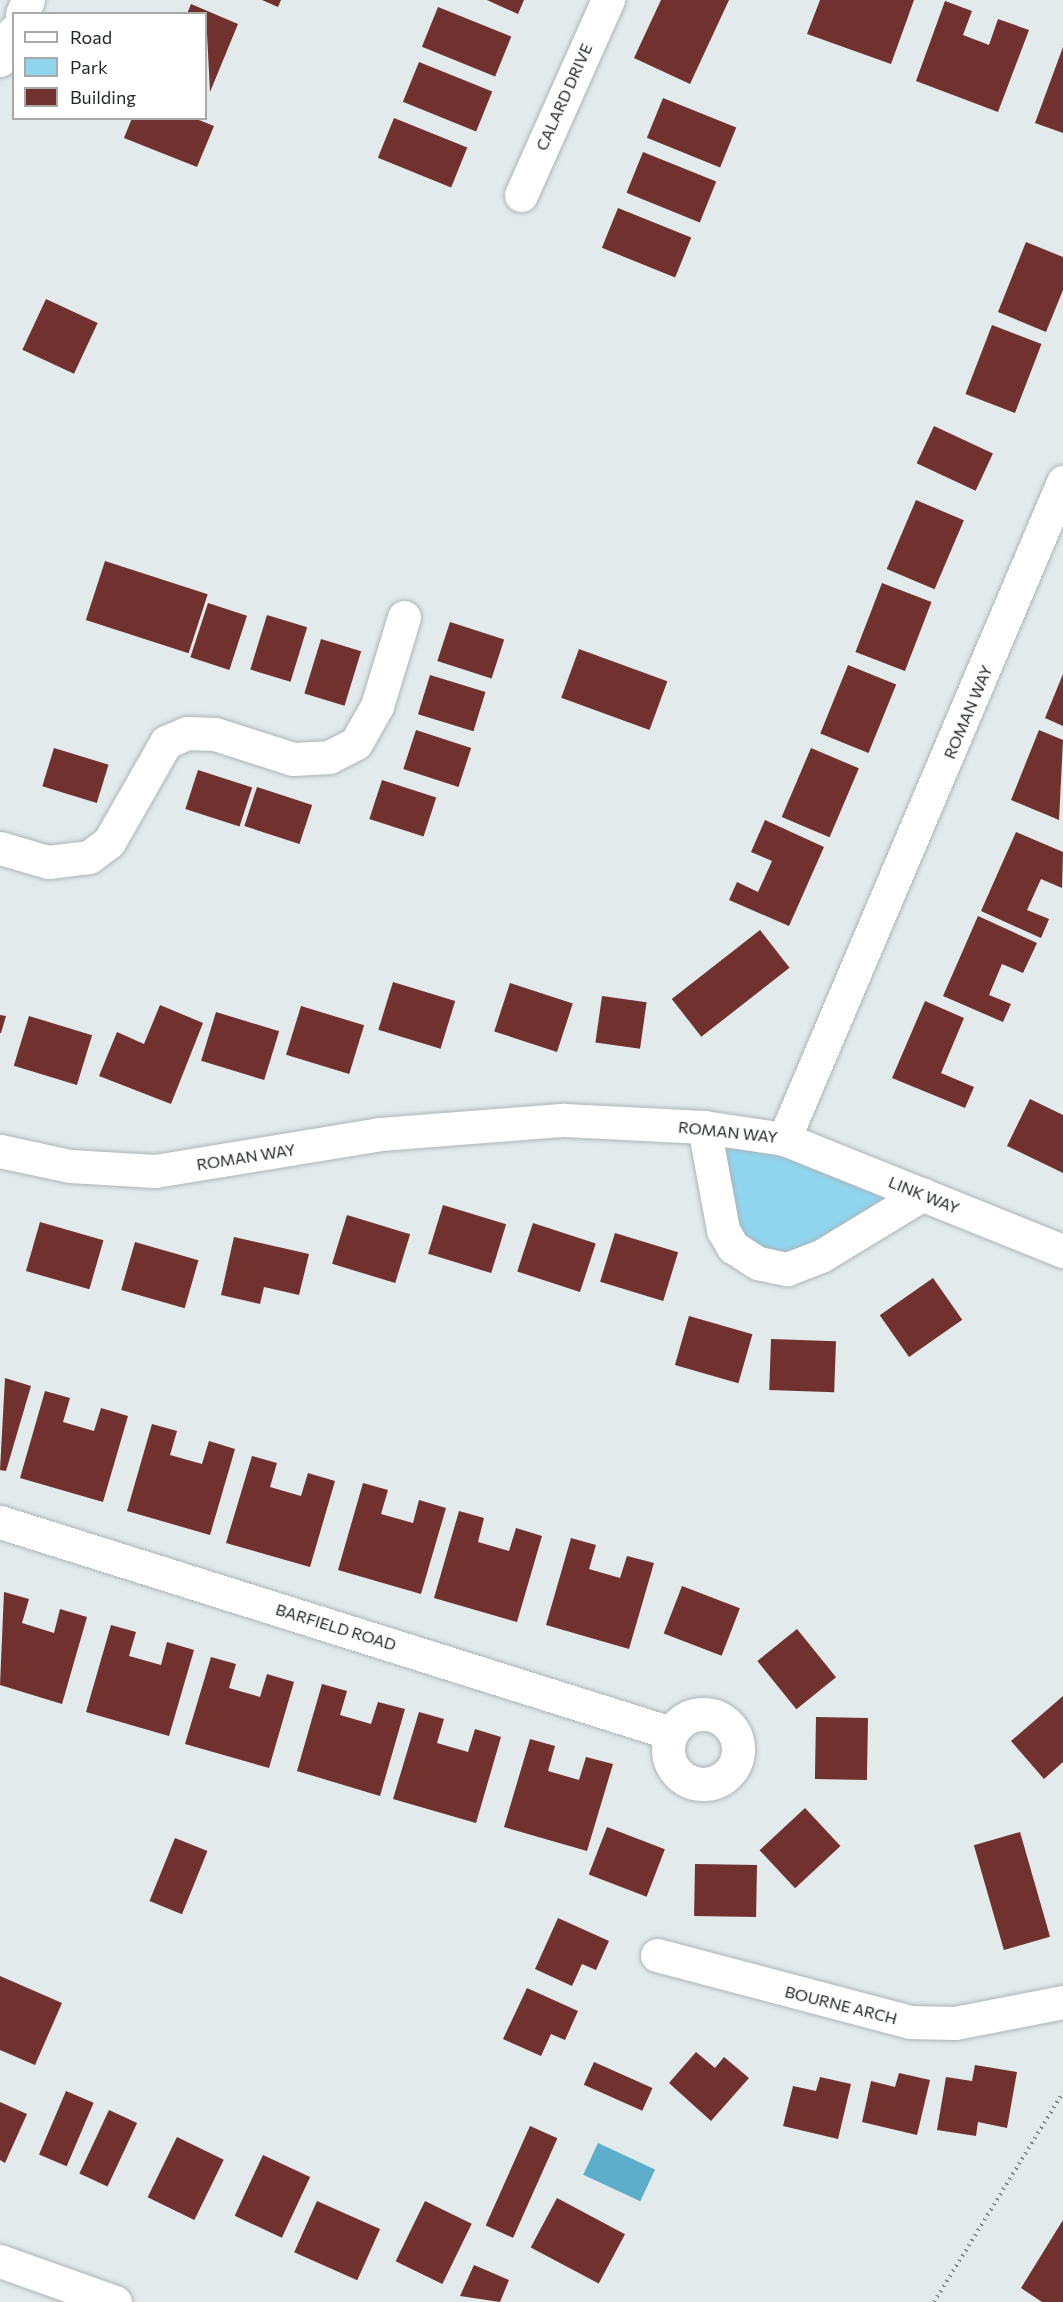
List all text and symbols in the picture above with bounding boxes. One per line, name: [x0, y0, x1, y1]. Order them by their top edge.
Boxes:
legend: [12, 12, 207, 120]
text: Road: [70, 26, 112, 48]
street label: CALARD DRIVE: [532, 40, 596, 154]
text: Park: [70, 56, 108, 78]
text: Building: [70, 86, 136, 108]
street label: ROMAN WAY: [940, 662, 996, 762]
street label: ROMAN WAY: [677, 1117, 779, 1147]
street label: ROMAN WAY: [195, 1140, 297, 1174]
street label: LINK WAY: [886, 1172, 962, 1218]
street label: BARFIELD ROAD: [273, 1600, 399, 1654]
street label: BOURNE ARCH: [783, 1982, 899, 2028]

